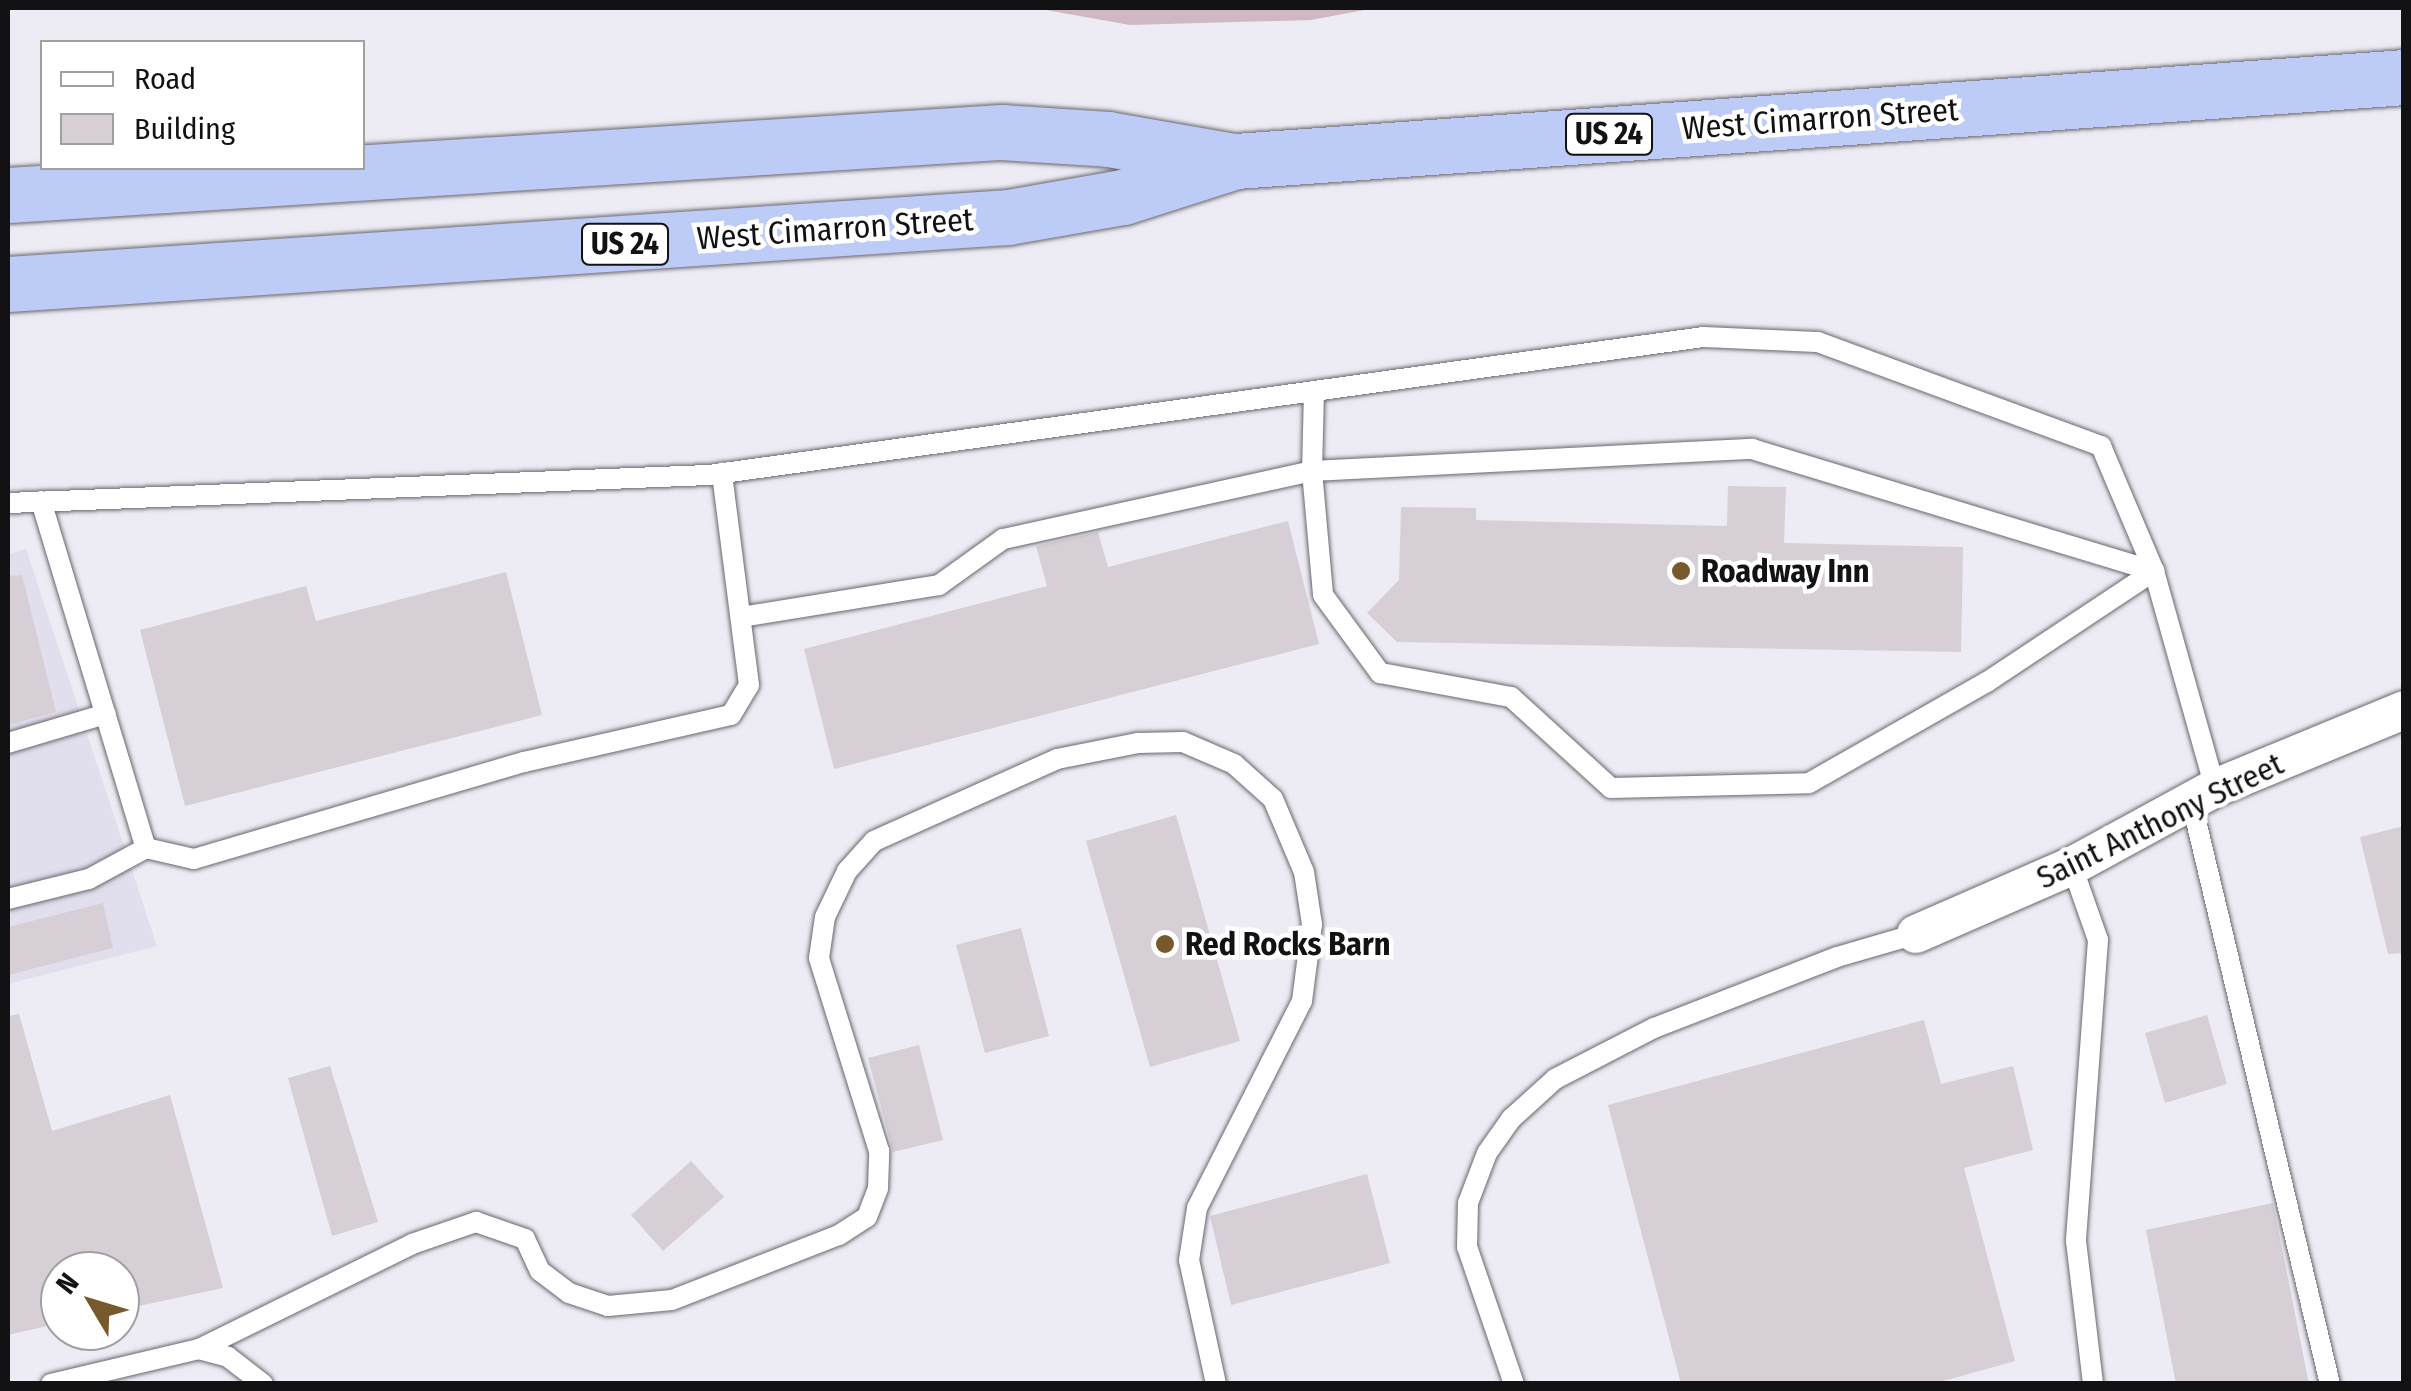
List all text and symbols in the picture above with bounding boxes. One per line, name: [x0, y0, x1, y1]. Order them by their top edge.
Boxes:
legend: [40, 40, 365, 170]
text: Road: [134, 61, 196, 97]
street label: West Cimarron Street: [1680, 90, 1960, 148]
road number: US 24: [1564, 109, 1654, 159]
text: Building: [134, 111, 235, 147]
street label: West Cimarron Street: [695, 200, 975, 258]
road number: US 24: [580, 219, 670, 269]
place label: Roadway Inn: [1701, 552, 1870, 590]
marker: Roadway Inn: [1670, 560, 1692, 582]
street label: Saint Anthony Street: [2030, 745, 2290, 897]
place label: Red Rocks Barn: [1185, 925, 1390, 963]
marker: Red Rocks Barn: [1154, 933, 1176, 955]
north arrow: [40, 1251, 140, 1351]
text: N: [49, 1267, 86, 1300]

